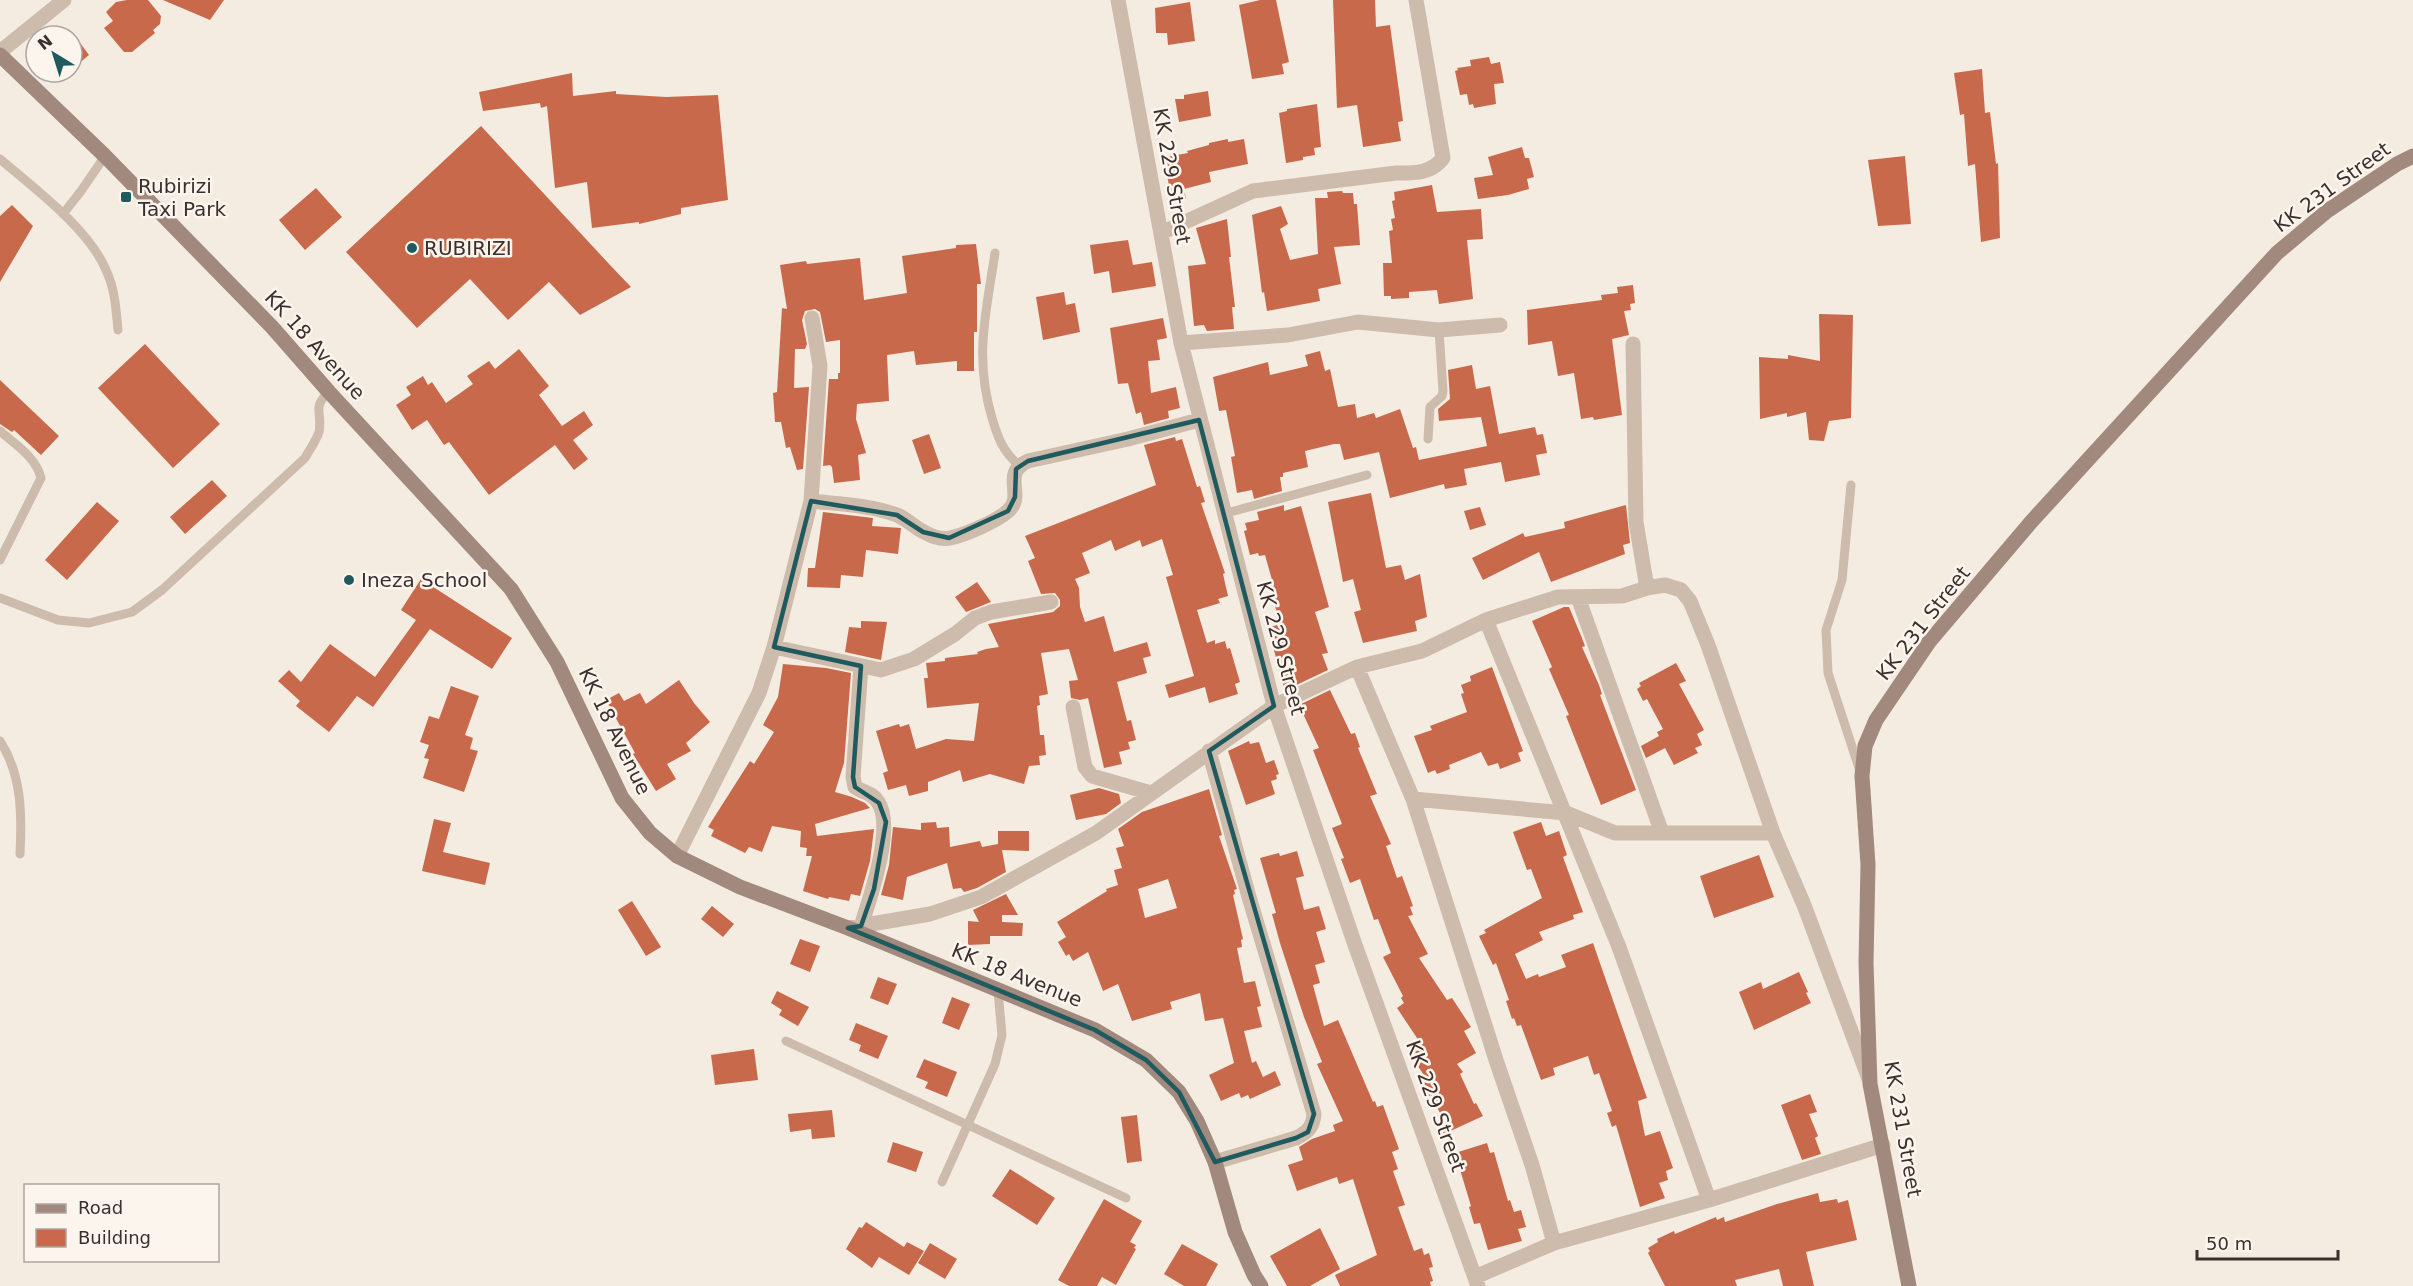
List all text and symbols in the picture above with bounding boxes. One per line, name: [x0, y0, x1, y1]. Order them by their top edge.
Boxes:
north arrow: [24, 24, 84, 84]
text: N: [34, 31, 56, 54]
street label: KK 229 Street: [1148, 106, 1196, 246]
street label: KK 231 Street: [2269, 137, 2395, 237]
place label: Rubirizi Taxi Park: [137, 174, 227, 221]
marker: Rubirizi Taxi Park: [119, 190, 133, 204]
place label: RUBIRIZI: [424, 236, 512, 260]
marker: RUBIRIZI: [405, 241, 419, 255]
street label: KK 18 Avenue: [260, 285, 370, 405]
street label: KK 231 Street: [1871, 561, 1975, 685]
place label: Ineza School: [361, 568, 487, 592]
marker: Ineza School: [342, 573, 356, 587]
street label: KK 229 Street: [1252, 578, 1310, 718]
street label: KK 18 Avenue: [574, 663, 656, 799]
street label: KK 18 Avenue: [948, 938, 1086, 1012]
street label: KK 229 Street: [1401, 1037, 1471, 1175]
street label: KK 231 Street: [1879, 1059, 1927, 1199]
legend: [24, 1184, 219, 1262]
text: Road: [78, 1197, 123, 1218]
scale bar: [2197, 1223, 2338, 1261]
text: Building: [78, 1227, 151, 1248]
text: 50 m: [2206, 1233, 2252, 1254]

